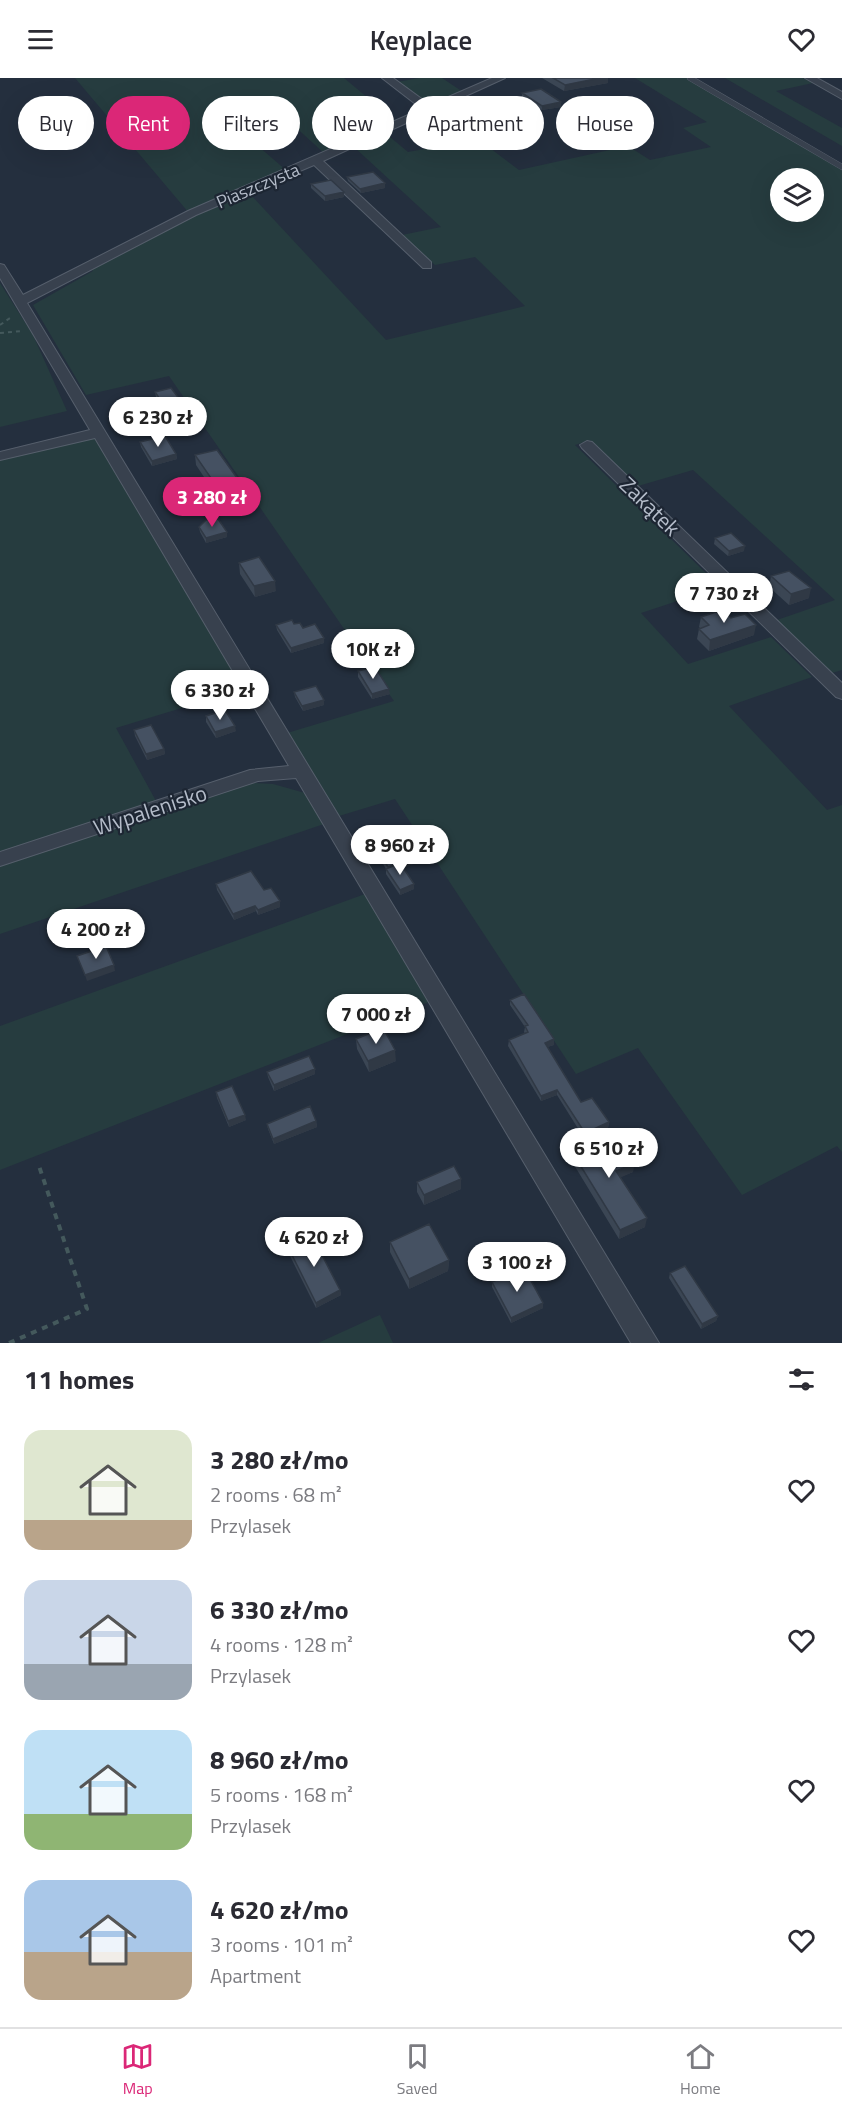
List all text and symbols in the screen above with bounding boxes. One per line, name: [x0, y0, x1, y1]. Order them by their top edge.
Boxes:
text: Keyplace: [370, 19, 472, 60]
icon: menu: [24, 23, 57, 56]
icon: heart: [785, 23, 818, 56]
chip: Buy: [18, 96, 94, 150]
chip: Rent: [106, 96, 190, 150]
chip: Filters: [202, 96, 300, 150]
chip: New: [312, 96, 394, 150]
chip: Apartment: [406, 96, 544, 150]
chip: House: [556, 96, 654, 150]
street label: Piaszczysta: [212, 156, 304, 215]
map controls: [770, 168, 824, 222]
button: layers: [770, 168, 824, 222]
pin: 6 230 zł: [96, 397, 220, 448]
text: 6 230 zł: [123, 401, 193, 432]
street label: Zakątek: [612, 468, 689, 544]
pin: 3 280 zł: [150, 477, 274, 528]
text: 3 280 zł: [177, 481, 247, 512]
pin: 7 730 zł: [662, 573, 786, 624]
text: 7 730 zł: [689, 577, 759, 608]
pin: 10K zł: [324, 629, 422, 680]
text: 10K zł: [345, 633, 401, 664]
pin: 6 330 zł: [158, 670, 282, 721]
text: 6 330 zł: [185, 674, 255, 705]
street label: Wypalenisko: [89, 776, 211, 844]
pin: 8 960 zł: [338, 825, 462, 876]
text: 8 960 zł: [365, 829, 435, 860]
pin: 4 200 zł: [34, 909, 158, 960]
text: 4 200 zł: [61, 913, 131, 944]
pin: 7 000 zł: [314, 994, 438, 1045]
text: 7 000 zł: [341, 998, 411, 1029]
pin: 6 510 zł: [547, 1128, 671, 1179]
text: 6 510 zł: [574, 1132, 644, 1163]
pin: 4 620 zł: [252, 1217, 376, 1268]
text: 4 620 zł: [279, 1221, 349, 1252]
pin: 3 100 zł: [455, 1242, 579, 1293]
text: 3 100 zł: [482, 1246, 552, 1277]
text: 11 homes: [24, 1360, 134, 1399]
icon: filters: [785, 1363, 818, 1396]
text: 3 280 zł/mo: [210, 1440, 349, 1479]
icon: home: [72, 1454, 144, 1526]
icon: heart: [785, 1474, 818, 1507]
text: 2 rooms · 68 m²: [210, 1479, 342, 1510]
text: Przylasek: [210, 1510, 291, 1541]
text: 6 330 zł/mo: [210, 1590, 349, 1629]
icon: home: [72, 1604, 144, 1676]
icon: heart: [785, 1624, 818, 1657]
text: 4 rooms · 128 m²: [210, 1629, 353, 1660]
text: Przylasek: [210, 1660, 291, 1691]
text: 8 960 zł/mo: [210, 1740, 349, 1779]
icon: home: [72, 1754, 144, 1826]
icon: heart: [785, 1774, 818, 1807]
text: 5 rooms · 168 m²: [210, 1779, 353, 1810]
text: Przylasek: [210, 1810, 291, 1841]
text: 4 620 zł/mo: [210, 1890, 349, 1929]
icon: home: [72, 1904, 144, 1976]
icon: heart: [785, 1924, 818, 1957]
text: 3 rooms · 101 m²: [210, 1929, 353, 1960]
text: Apartment: [210, 1960, 301, 1991]
tab: Map: [121, 2040, 154, 2100]
tab: Saved: [397, 2040, 438, 2100]
tab: Home: [680, 2040, 721, 2100]

